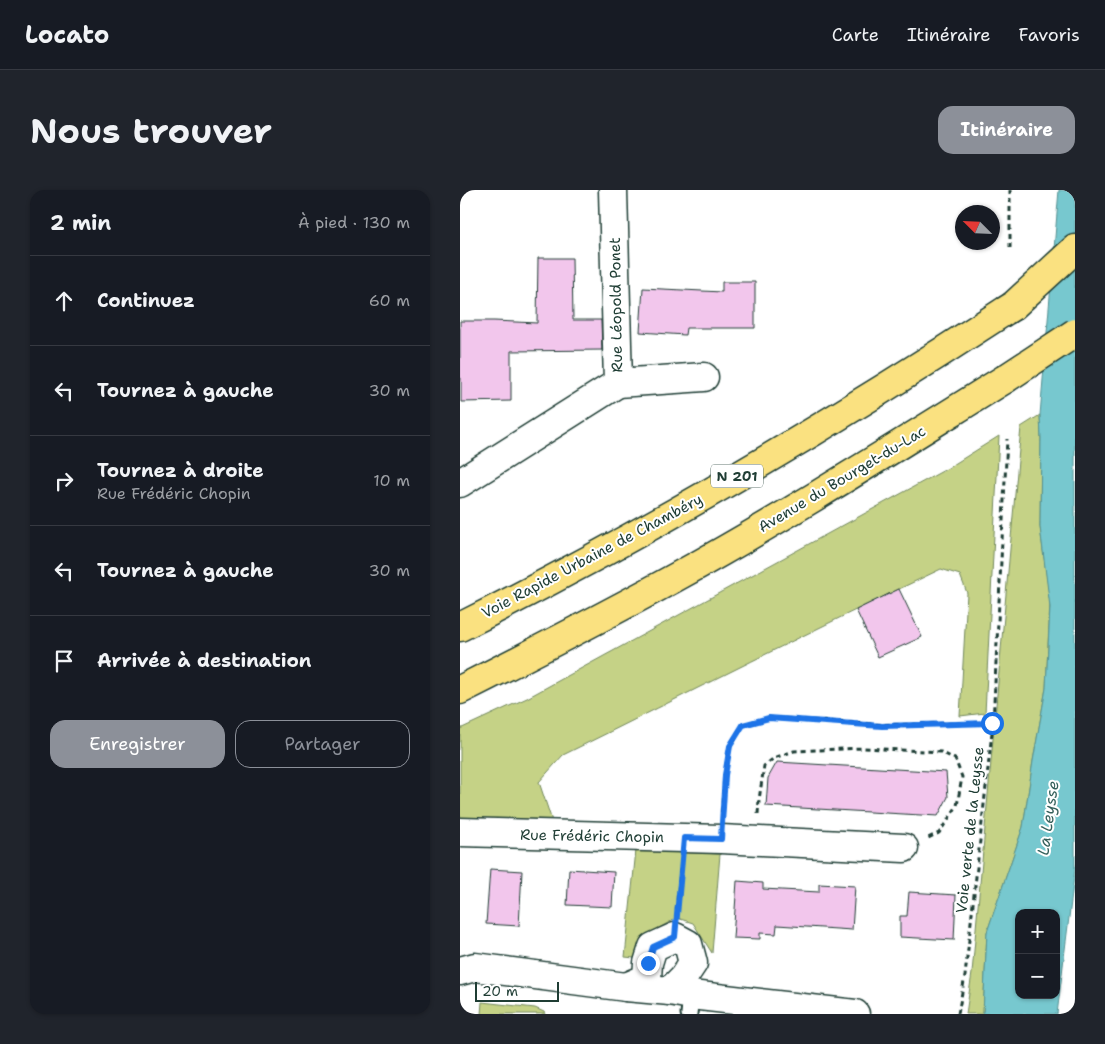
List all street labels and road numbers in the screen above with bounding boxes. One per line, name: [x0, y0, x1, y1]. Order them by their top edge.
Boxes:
street label: Rue Léopold Ponet: [605, 237, 627, 373]
street label: Avenue du Bourget-du-Lac: [755, 421, 929, 537]
road number: N 201: [711, 464, 763, 488]
street label: Voie Rapide Urbaine de Chambéry: [478, 489, 706, 623]
street label: Voie verte de la Leysse: [951, 746, 989, 914]
street label: Rue Frédéric Chopin: [520, 825, 664, 847]

